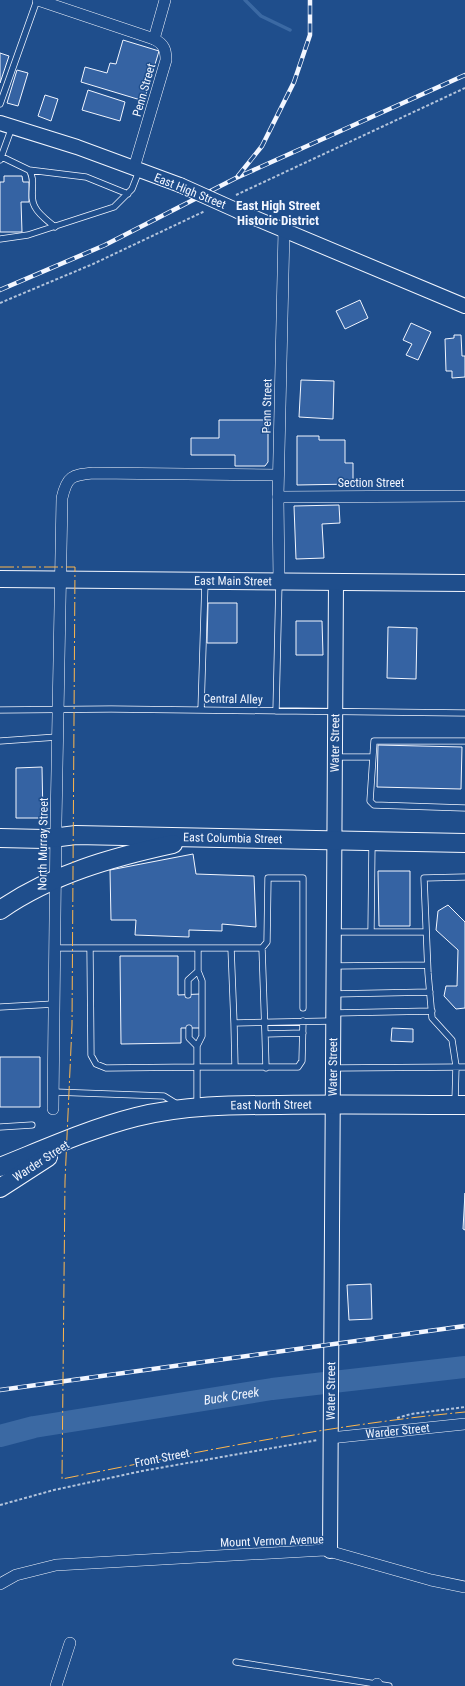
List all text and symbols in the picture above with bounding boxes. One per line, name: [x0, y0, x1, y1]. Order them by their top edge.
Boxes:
street label: Penn Street: [130, 61, 158, 118]
street label: East High Street: [152, 170, 228, 212]
district label: East High Street Historic District: [236, 198, 320, 228]
street label: Penn Street: [260, 378, 274, 433]
street label: Section Street: [338, 476, 405, 490]
street label: East Main Street: [194, 574, 272, 588]
street label: Central Alley: [203, 691, 263, 707]
street label: Water Street: [328, 713, 342, 772]
street label: North Murray Street: [35, 797, 51, 891]
street label: East Columbia Street: [183, 830, 283, 846]
street label: Water Street: [326, 1037, 340, 1096]
street label: East North Street: [230, 1098, 312, 1112]
street label: Warder Street: [10, 1137, 72, 1184]
street label: Water Street: [324, 1361, 338, 1420]
water label: Buck Creek: [203, 1384, 260, 1408]
street label: Warder Street: [365, 1421, 431, 1441]
street label: Front Street: [133, 1446, 191, 1470]
street label: Mount Vernon Avenue: [220, 1532, 324, 1550]

